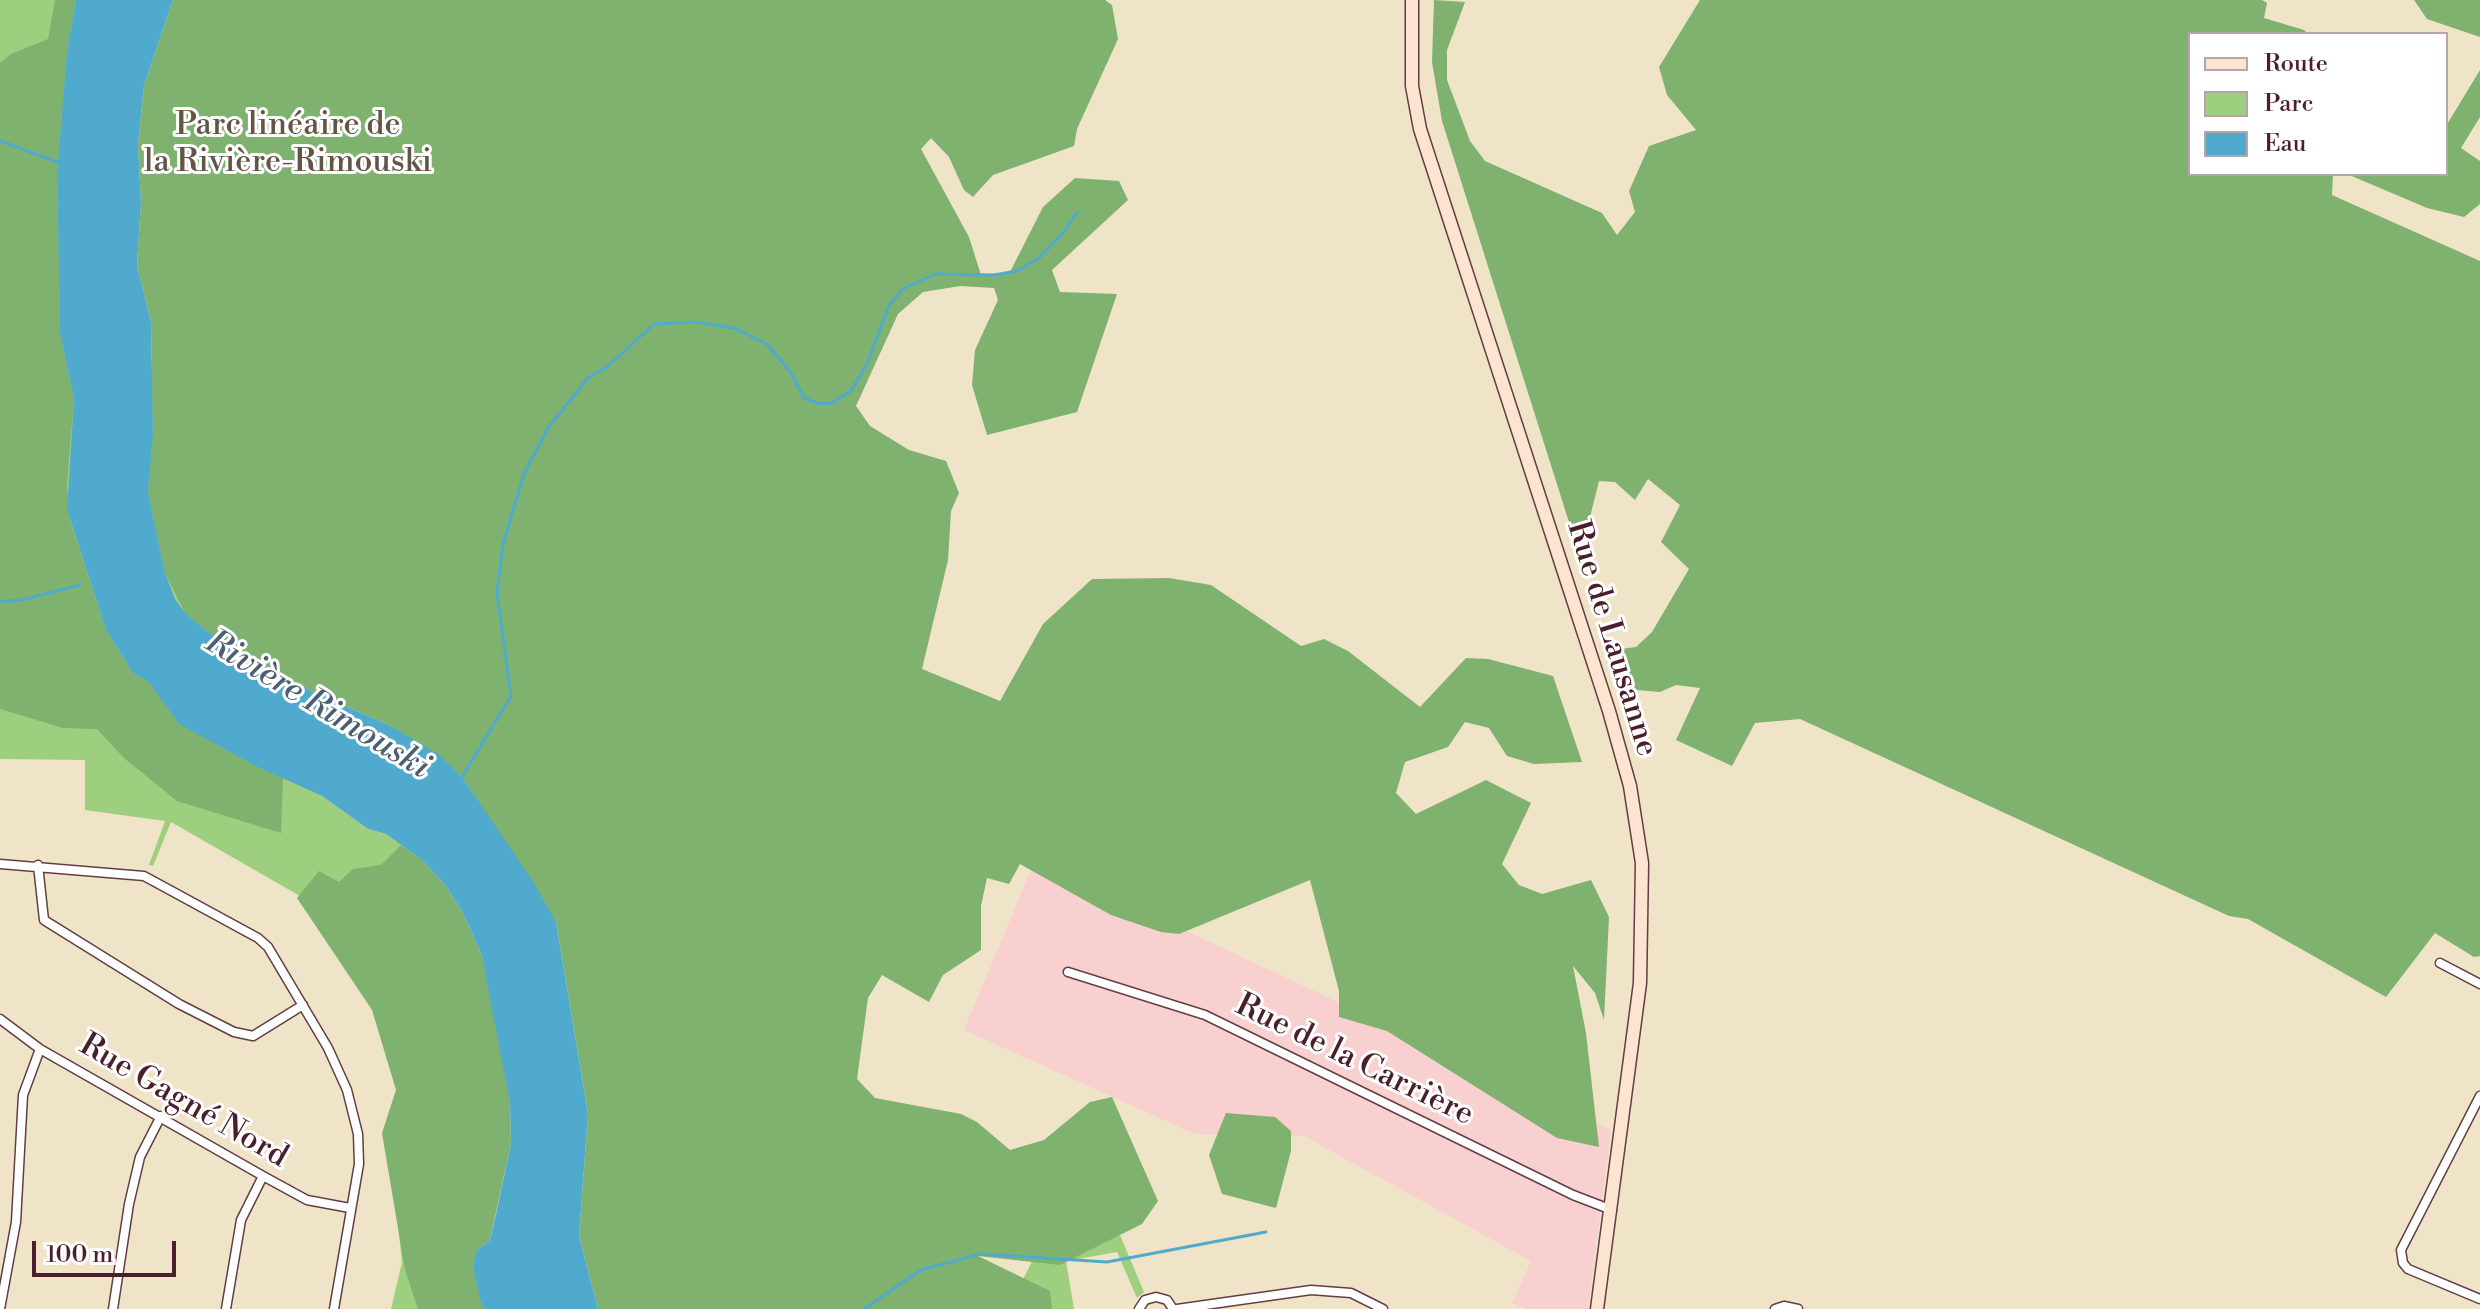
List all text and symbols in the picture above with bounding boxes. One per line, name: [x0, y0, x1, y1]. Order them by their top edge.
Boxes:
legend: [2188, 32, 2448, 176]
text: Route: [2264, 49, 2328, 79]
text: Parc: [2264, 89, 2314, 119]
park label: Parc linéaire de la Rivière-Rimouski: [144, 107, 432, 182]
text: Eau: [2264, 129, 2306, 159]
street label: Rue de Lausanne: [1557, 517, 1665, 761]
water label: Rivière Rimouski: [197, 623, 437, 789]
street label: Rue de la Carrière: [1229, 987, 1479, 1135]
street label: Rue Gagné Nord: [72, 1027, 294, 1177]
scale bar: [36, 1225, 180, 1275]
text: 100 m: [46, 1240, 113, 1270]

